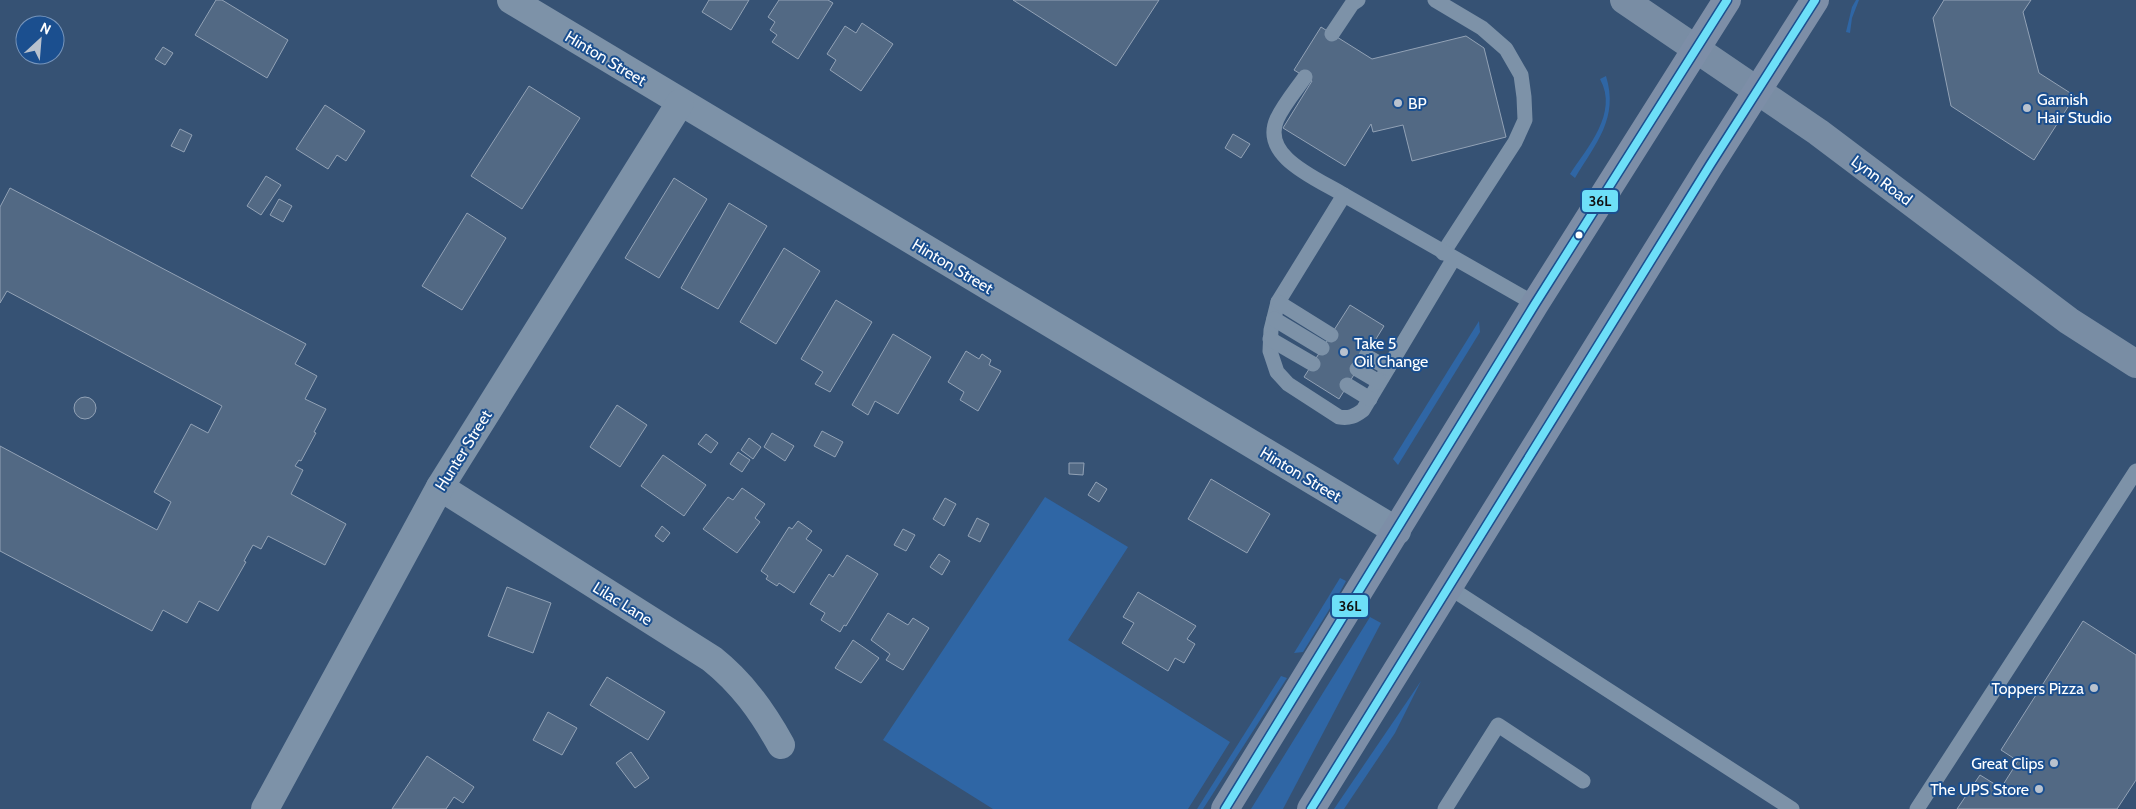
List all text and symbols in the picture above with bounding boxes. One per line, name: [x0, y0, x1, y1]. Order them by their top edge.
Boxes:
north arrow: [15, 15, 65, 65]
text: N: [37, 18, 54, 39]
street label: Hinton Street: [562, 27, 650, 90]
place label: Garnish Hair Studio: [2037, 90, 2112, 127]
place label: BP: [1408, 94, 1427, 113]
marker: BP: [1392, 97, 1404, 109]
marker: Garnish Hair Studio: [2021, 102, 2033, 114]
street label: Lynn Road: [1848, 151, 1916, 209]
line badge: 36L: [1581, 189, 1619, 213]
text: 36L: [1589, 192, 1611, 210]
unlabelled marker: [1574, 230, 1584, 240]
street label: Hinton Street: [909, 235, 997, 298]
place label: Take 5 Oil Change: [1354, 334, 1428, 371]
marker: Take 5 Oil Change: [1338, 346, 1350, 358]
street label: Hunter Street: [431, 406, 496, 494]
street label: Hinton Street: [1257, 443, 1345, 506]
street label: Lilac Lane: [589, 578, 656, 629]
line badge: 36L: [1331, 594, 1369, 618]
text: 36L: [1339, 597, 1361, 615]
place label: Toppers Pizza: [1991, 679, 2084, 698]
marker: Toppers Pizza: [2088, 682, 2100, 694]
place label: Great Clips: [1971, 754, 2044, 773]
marker: Great Clips: [2048, 757, 2060, 769]
place label: The UPS Store: [1930, 780, 2029, 799]
marker: The UPS Store: [2033, 783, 2045, 795]

